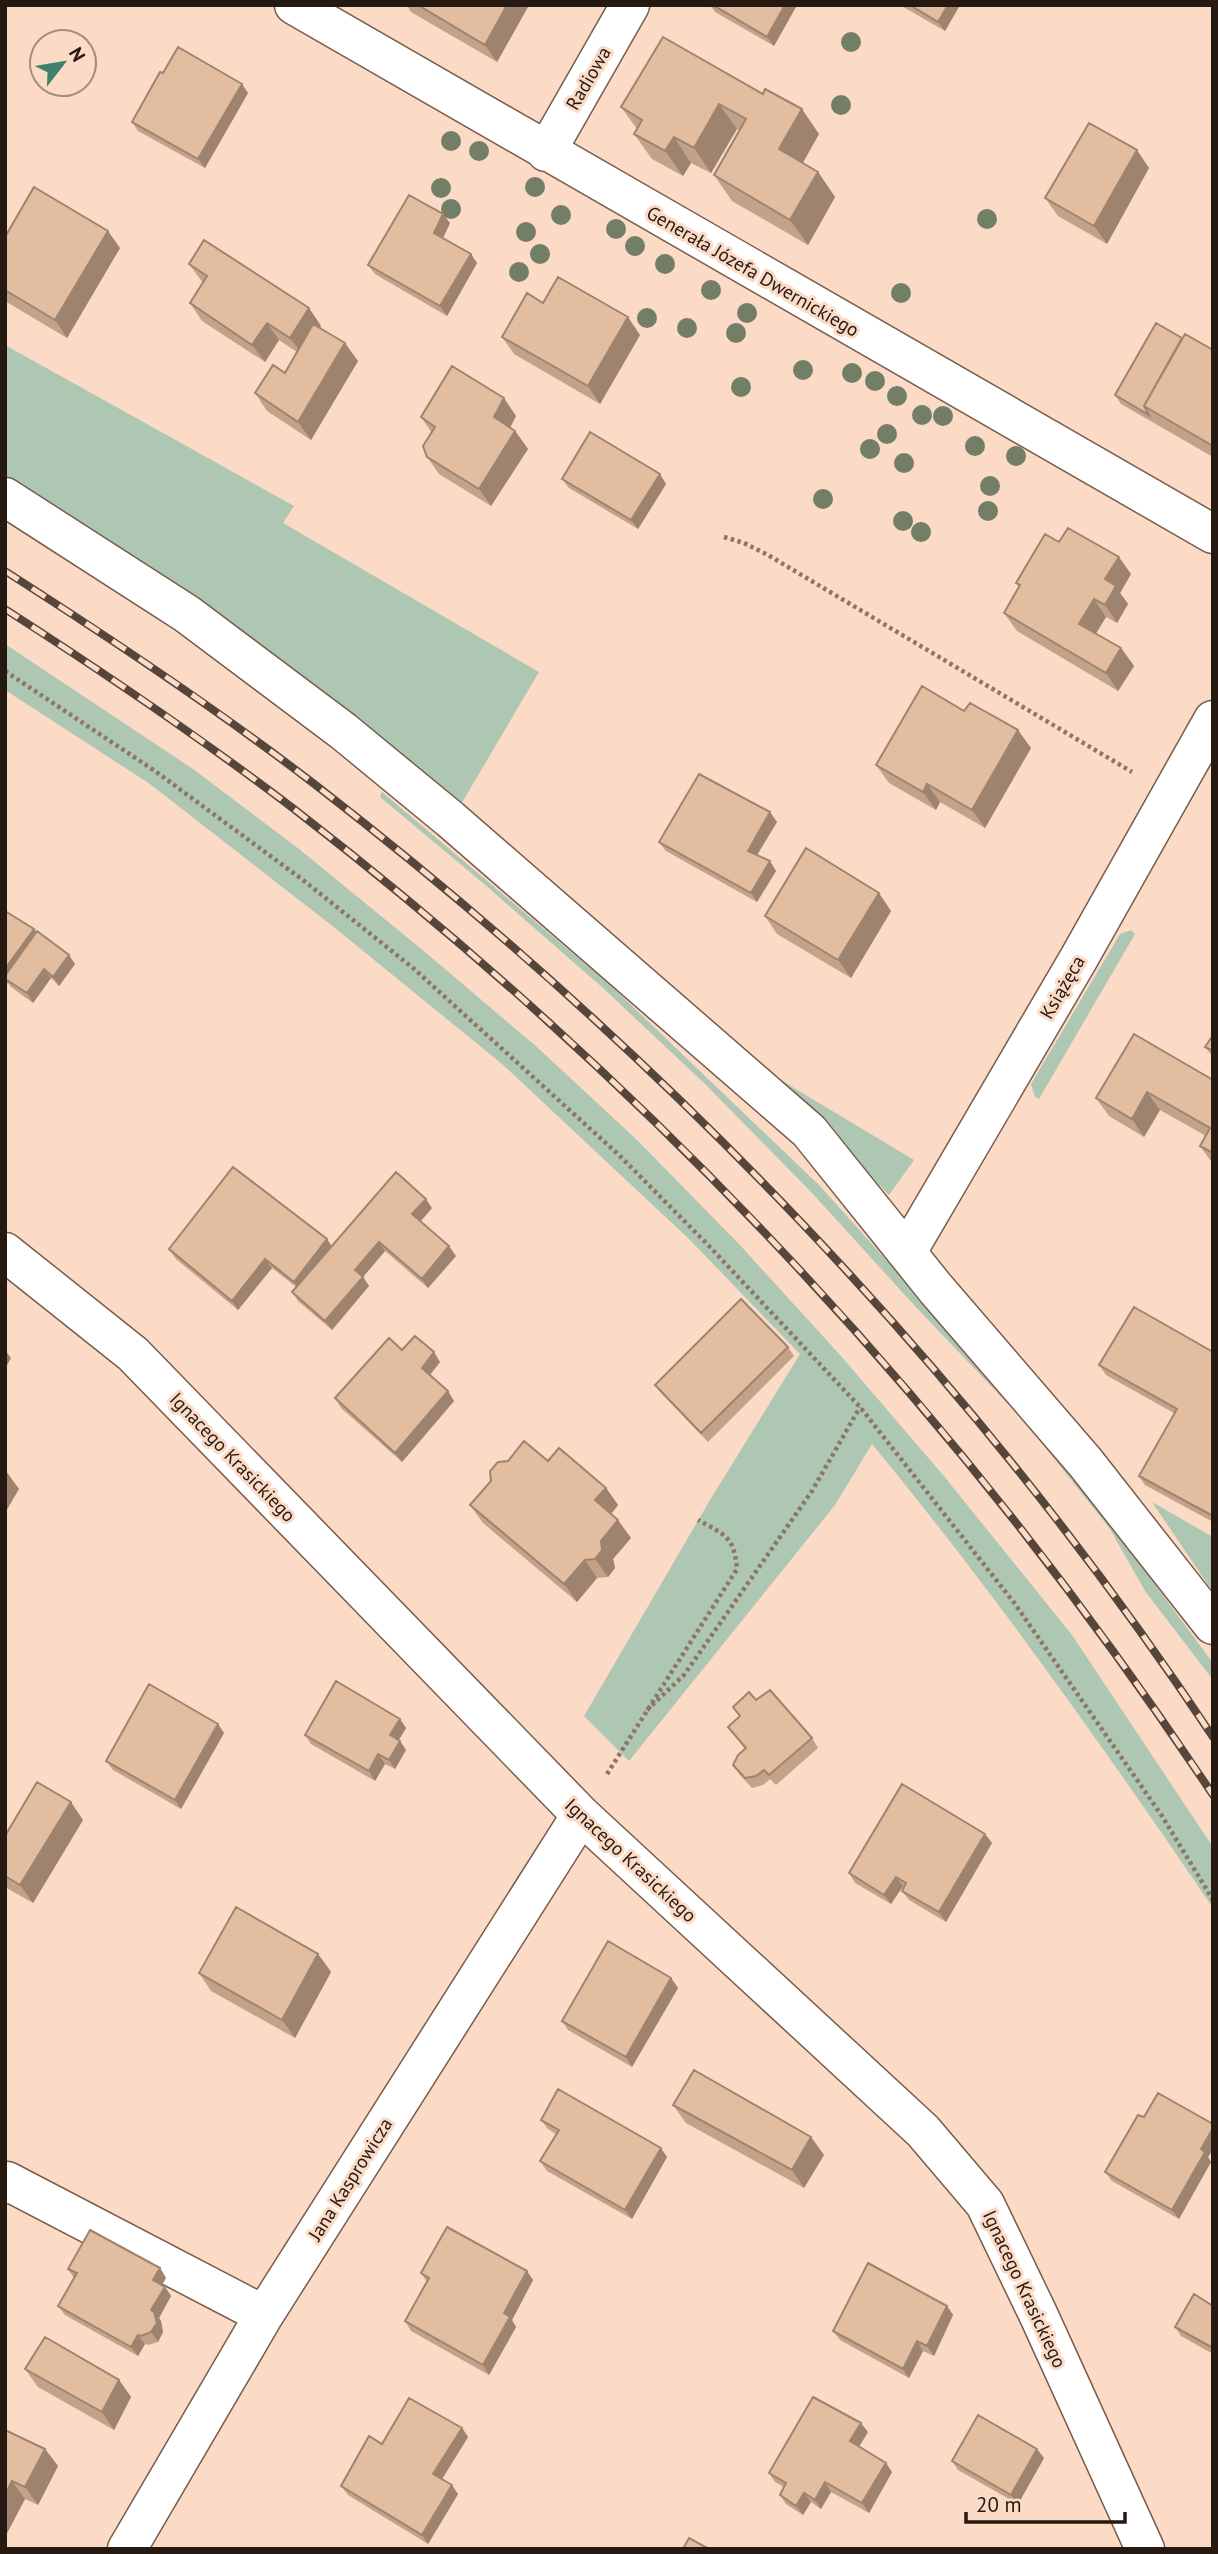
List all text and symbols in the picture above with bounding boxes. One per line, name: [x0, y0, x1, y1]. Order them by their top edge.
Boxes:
north arrow: [28, 28, 98, 98]
street label: Radiowa: [560, 42, 616, 114]
text: N: [64, 43, 91, 66]
street label: Generała Józefa Dwernickiego: [642, 200, 864, 342]
street label: Książęca: [1034, 951, 1090, 1023]
street label: Ignacego Krasickiego: [165, 1387, 301, 1527]
street label: Ignacego Krasickiego: [560, 1793, 702, 1927]
street label: Jana Kasprowicza: [302, 2113, 397, 2246]
street label: Ignacego Krasickiego: [978, 2206, 1072, 2372]
scale bar: [966, 2480, 1125, 2524]
text: 20 m: [976, 2491, 1022, 2518]

